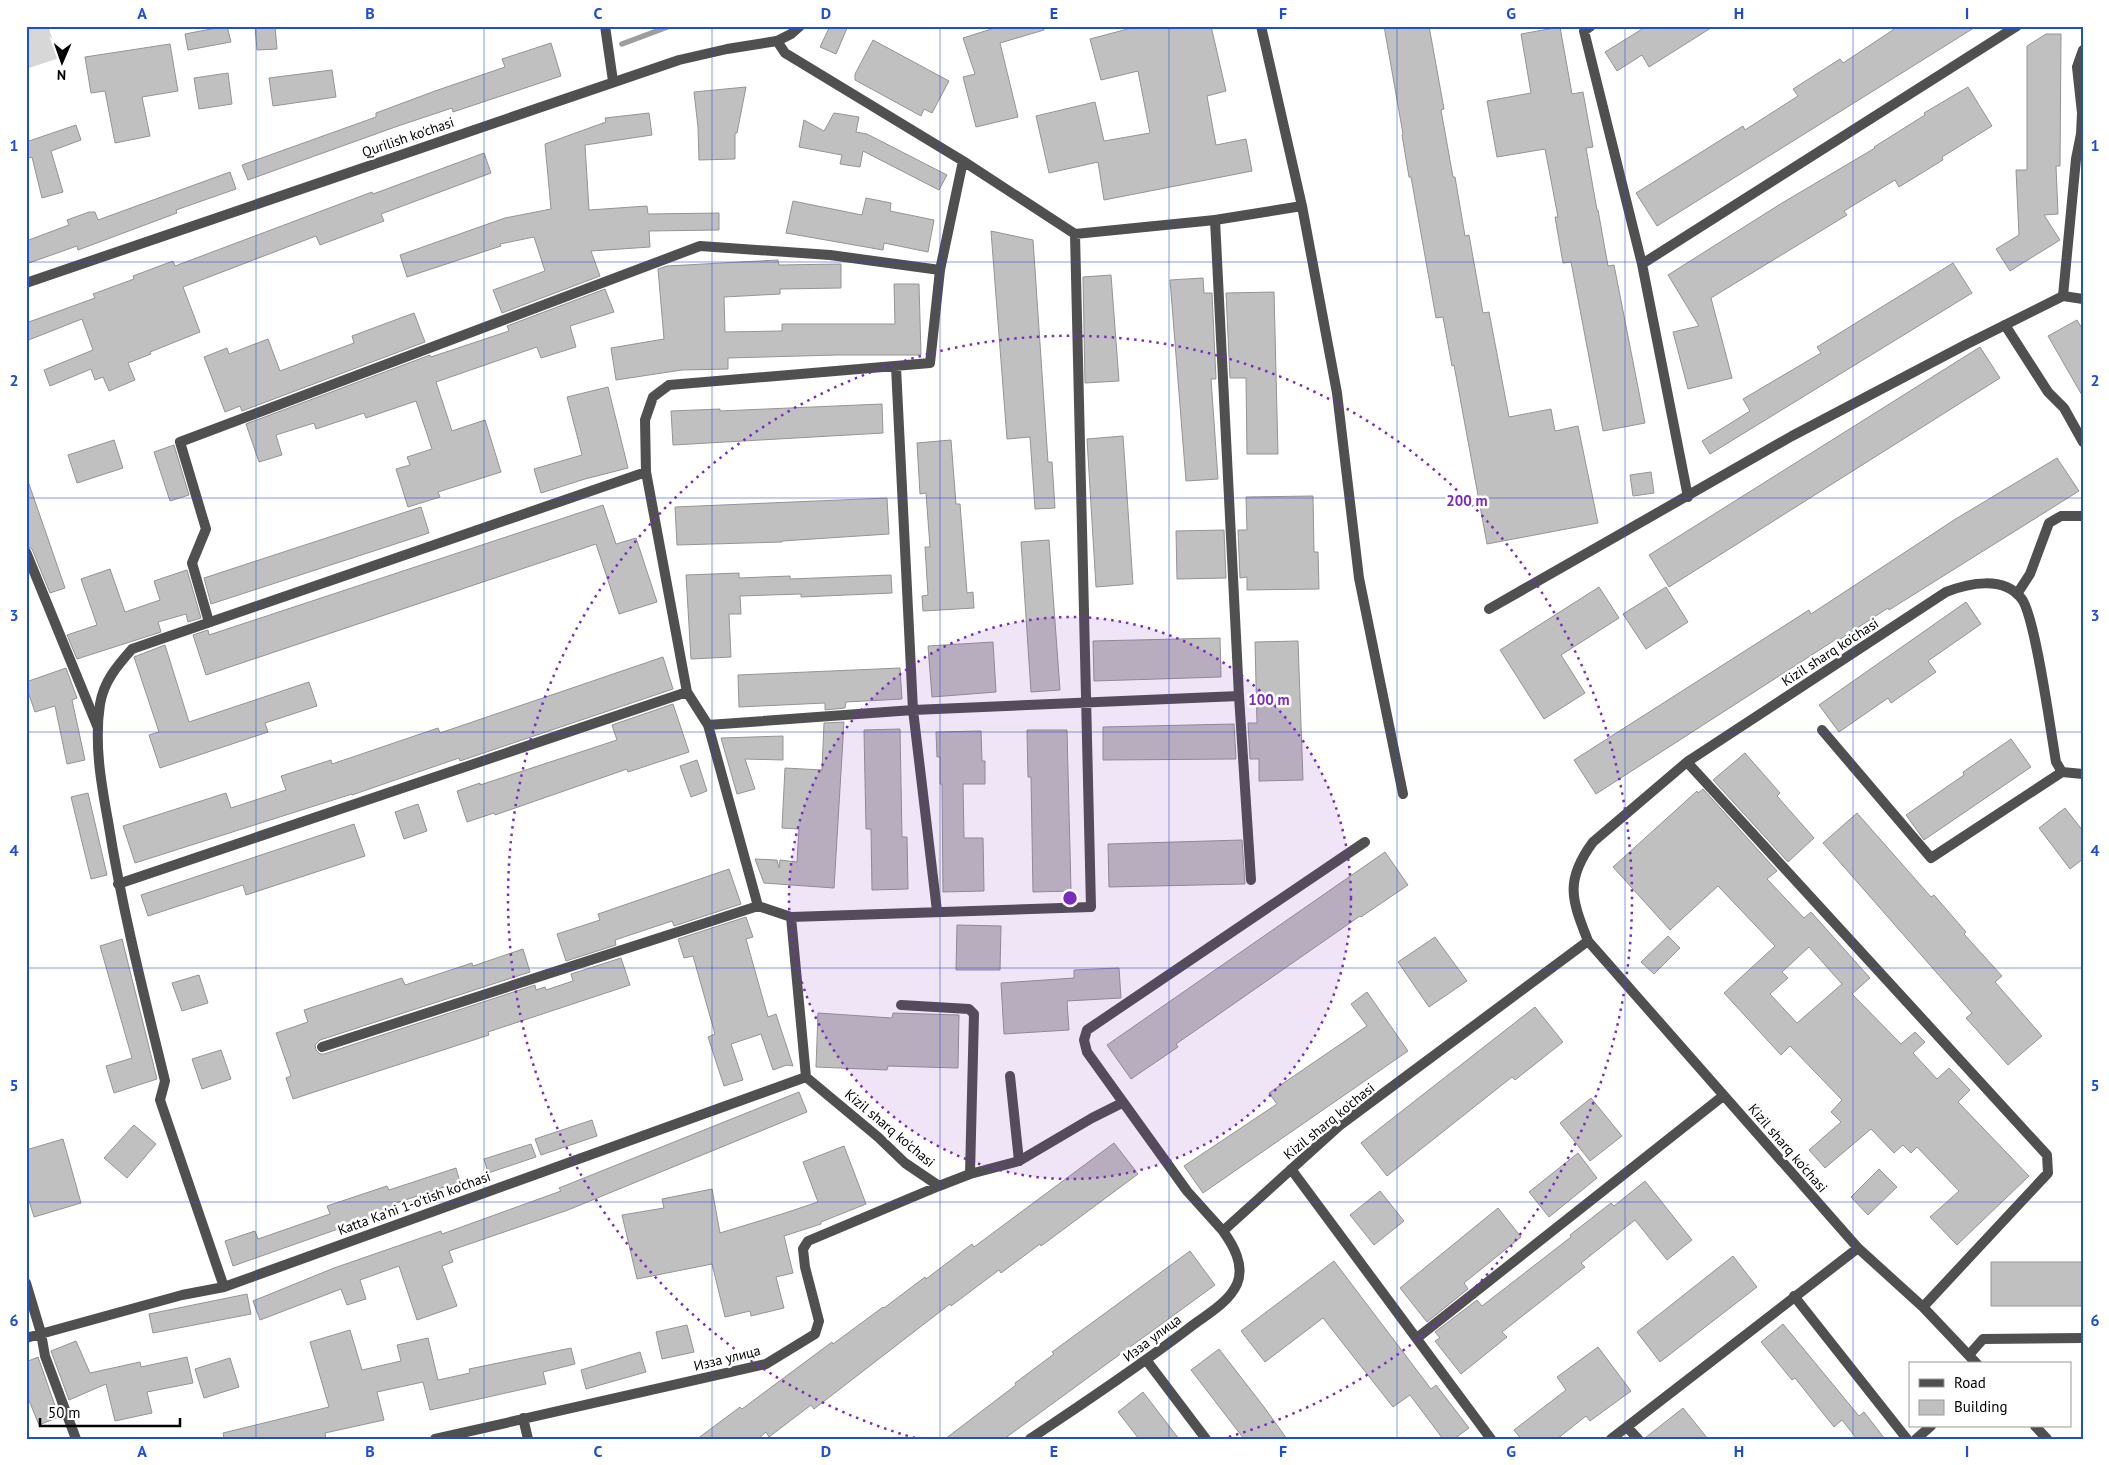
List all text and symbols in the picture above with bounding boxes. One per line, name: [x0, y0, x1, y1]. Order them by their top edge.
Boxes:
text: A: [137, 3, 147, 23]
text: B: [365, 3, 375, 23]
text: C: [594, 3, 603, 23]
text: D: [821, 3, 831, 23]
text: E: [1050, 3, 1058, 23]
text: F: [1279, 3, 1287, 23]
text: G: [1506, 3, 1516, 23]
text: H: [1734, 3, 1744, 23]
text: I: [1965, 3, 1969, 23]
north arrow: [38, 38, 88, 88]
text: N: [57, 66, 66, 84]
street label: Qurilish ko'chasi: [360, 113, 456, 161]
text: 1: [9, 135, 19, 155]
text: 1: [2090, 135, 2100, 155]
text: 2: [9, 370, 19, 390]
text: 2: [2090, 370, 2100, 390]
text: 200 m: [1446, 491, 1488, 510]
text: 3: [9, 605, 19, 625]
text: 3: [2090, 605, 2100, 625]
street label: Kizil sharq ko'chasi: [1778, 614, 1882, 690]
text: 100 m: [1248, 690, 1290, 709]
text: 4: [9, 840, 19, 860]
text: 4: [2090, 840, 2100, 860]
centre of rings: [1061, 889, 1079, 907]
text: 5: [9, 1075, 19, 1095]
text: 5: [2090, 1075, 2100, 1095]
street label: Kizil sharq ko'chasi: [1280, 1079, 1378, 1163]
street label: Kizil sharq ko'chasi: [841, 1085, 939, 1171]
street label: Kizil sharq ko'chasi: [1744, 1100, 1832, 1196]
street label: Katta Ka'ni 1-o'tish ko'chasi: [335, 1167, 493, 1239]
text: 6: [9, 1310, 19, 1330]
street label: Изза улица: [1119, 1310, 1185, 1366]
text: 6: [2090, 1310, 2100, 1330]
street label: Изза улица: [692, 1341, 762, 1375]
legend: [1909, 1362, 2072, 1428]
text: Road: [1954, 1373, 1986, 1392]
scale bar: [40, 1395, 180, 1427]
text: Building: [1954, 1397, 2008, 1416]
text: 50 m: [48, 1403, 81, 1422]
text: A: [137, 1441, 147, 1461]
text: B: [365, 1441, 375, 1461]
text: C: [594, 1441, 603, 1461]
text: D: [821, 1441, 831, 1461]
text: E: [1050, 1441, 1058, 1461]
text: F: [1279, 1441, 1287, 1461]
text: G: [1506, 1441, 1516, 1461]
text: H: [1734, 1441, 1744, 1461]
text: I: [1965, 1441, 1969, 1461]

